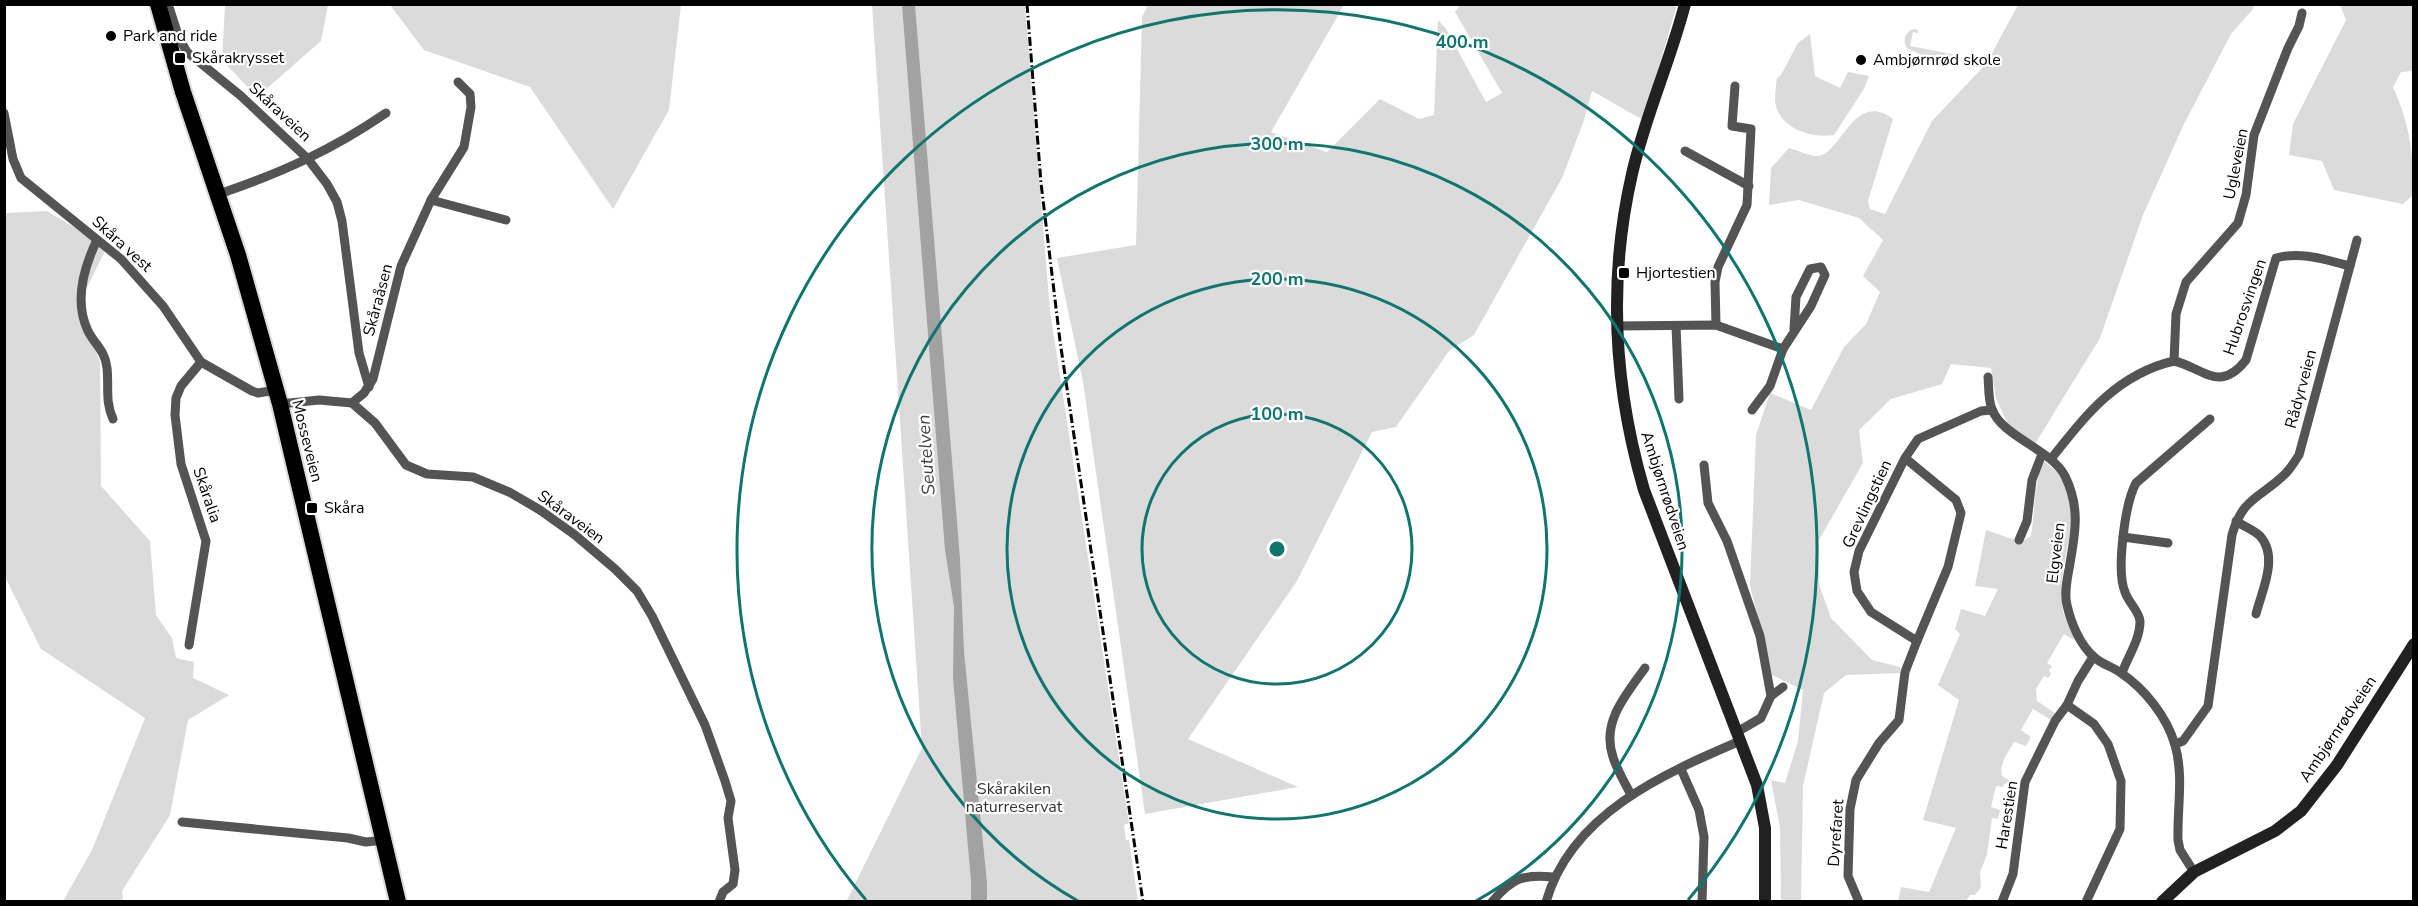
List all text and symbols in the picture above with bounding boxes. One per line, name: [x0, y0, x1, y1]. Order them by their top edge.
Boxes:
place label: Park and ride: [123, 25, 217, 47]
marker: Park and ride: [104, 29, 118, 43]
text: 400 m: [1435, 30, 1489, 54]
place label: Skårakrysset: [192, 47, 285, 69]
place label: Ambjørnrød skole: [1873, 49, 2001, 71]
marker: Skårakrysset: [173, 51, 187, 65]
marker: Ambjørnrød skole: [1854, 53, 1868, 67]
street label: Skåraveien: [244, 77, 316, 147]
street label: Ugleveien: [2218, 127, 2254, 201]
text: 300 m: [1250, 132, 1304, 156]
street label: Skåra vest: [87, 211, 157, 277]
street label: Hubrosvingen: [2218, 256, 2272, 358]
street label: Skåraåsen: [358, 261, 398, 339]
place label: Hjortestien: [1636, 262, 1716, 284]
marker: Hjortestien: [1617, 266, 1631, 280]
text: 200 m: [1250, 267, 1304, 291]
street label: Rådyrveien: [2280, 347, 2322, 431]
street label: Mosseveien: [286, 397, 328, 485]
text: 100 m: [1250, 402, 1304, 426]
water label: Seutelven: [911, 414, 941, 496]
street label: Ambjørnrødveien: [1635, 429, 1695, 553]
street label: Grevlingstien: [1837, 456, 1897, 552]
street label: Skåralia: [187, 464, 227, 526]
street label: Skåraveien: [533, 485, 609, 549]
place label: Skåra: [324, 497, 364, 519]
marker: Skåra: [305, 501, 319, 515]
street label: Elgveien: [2041, 521, 2071, 585]
centre of rings: [1267, 539, 1287, 559]
street label: Ambjørnrødveien: [2294, 671, 2382, 787]
park label: Skårakilen naturreservat: [966, 778, 1063, 818]
street label: Harestien: [1991, 779, 2023, 851]
street label: Dyrefaret: [1823, 798, 1849, 868]

